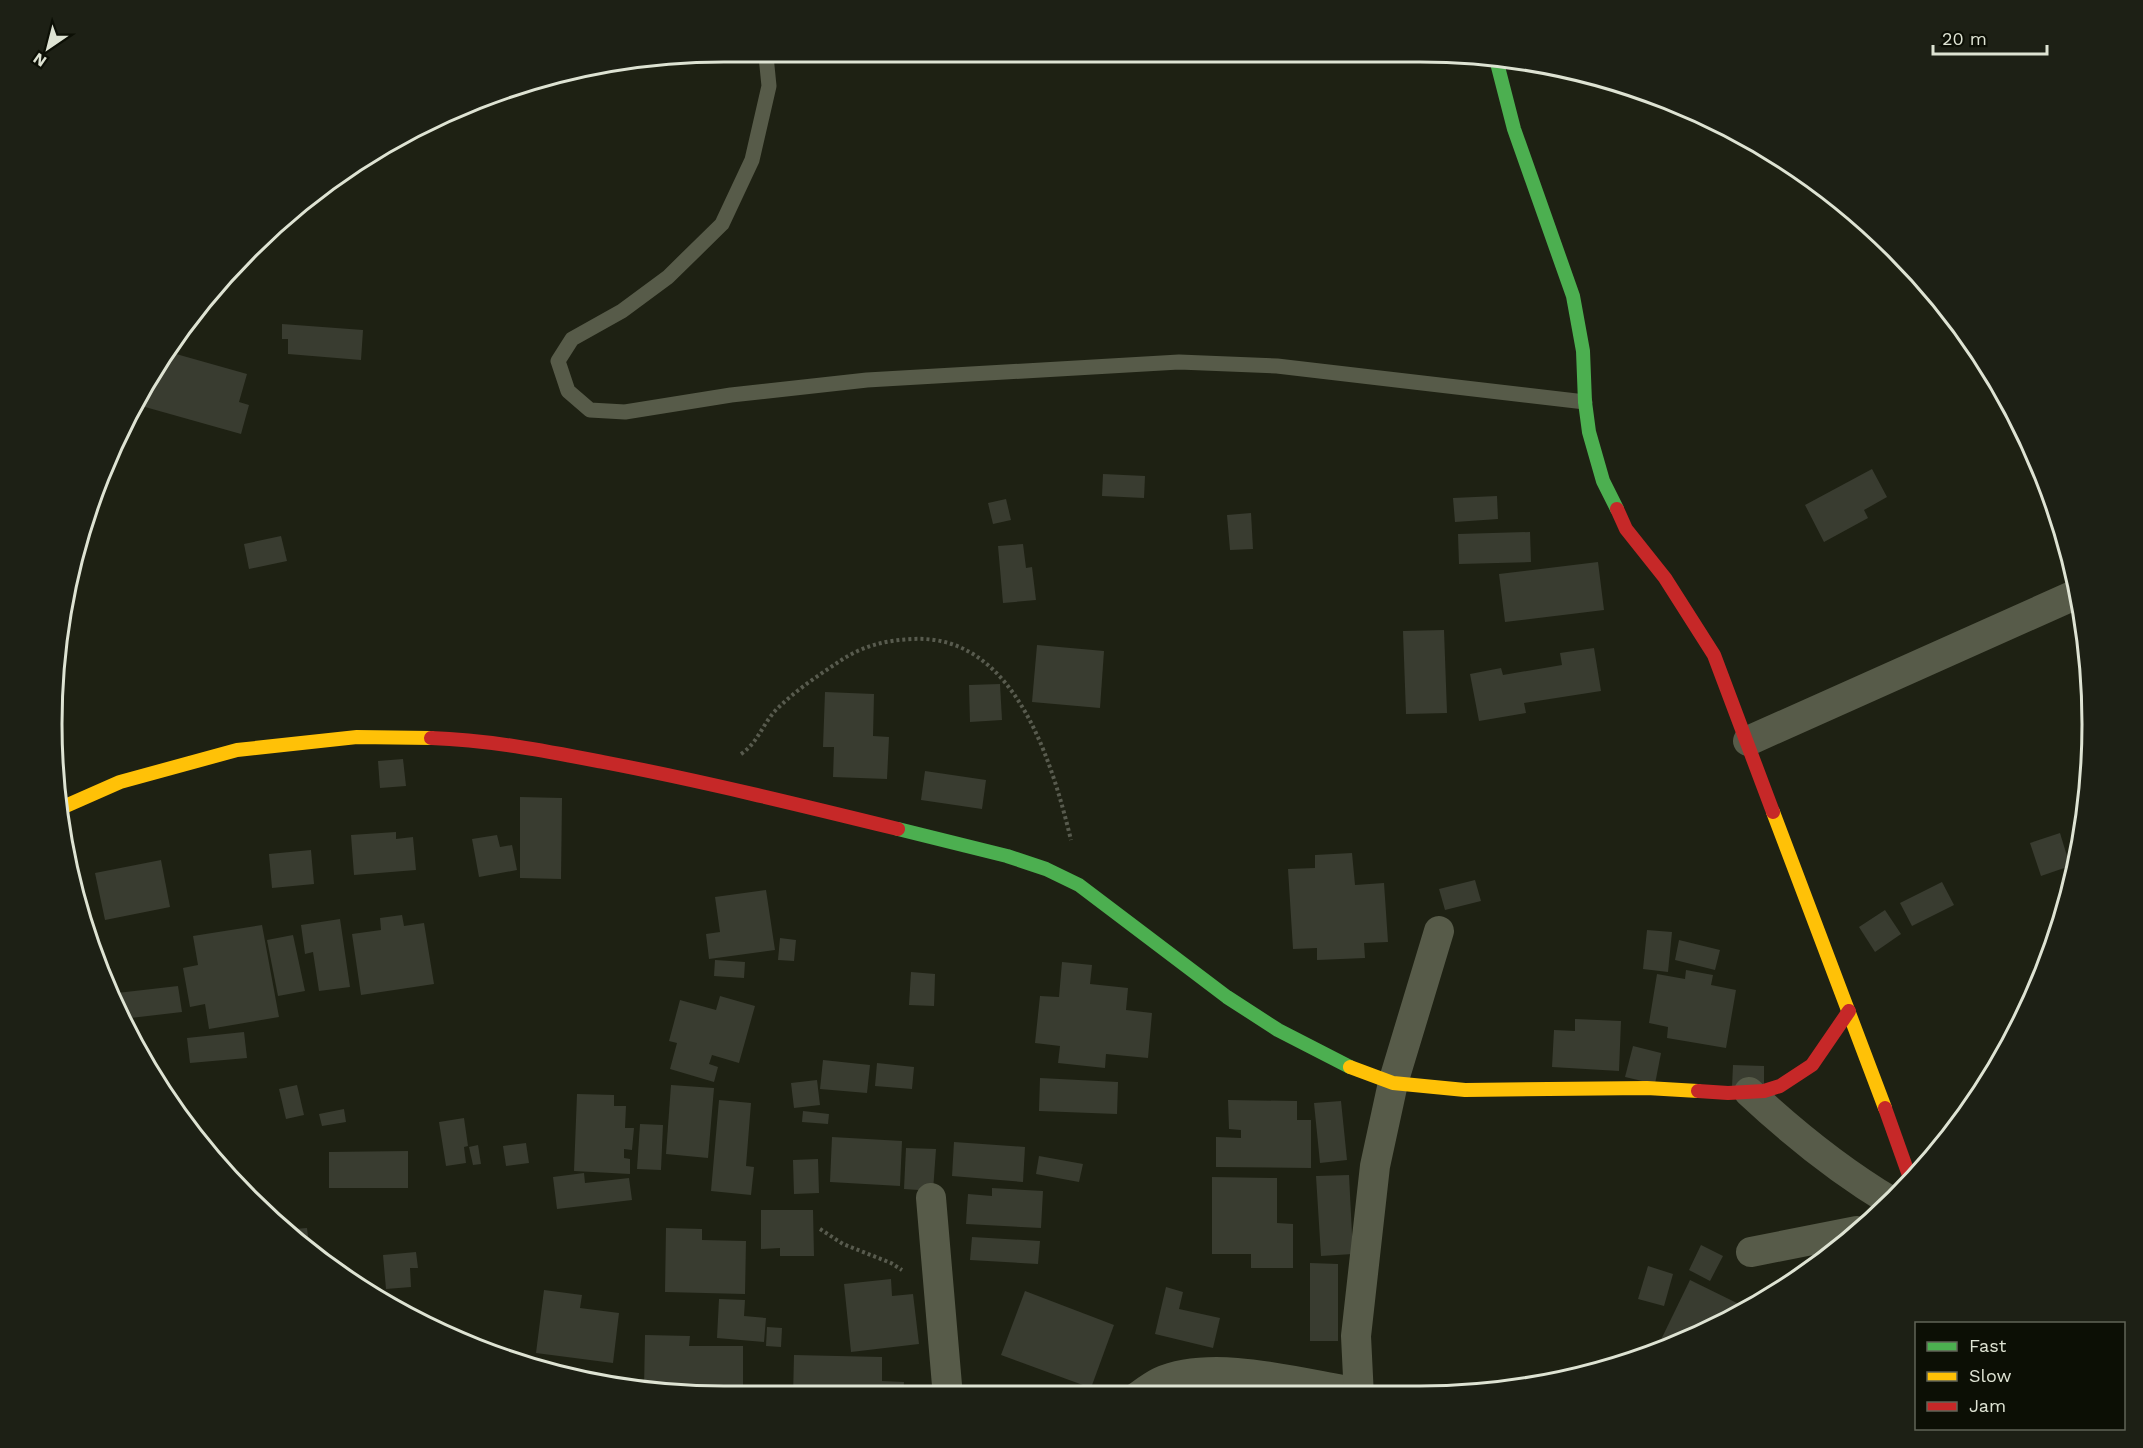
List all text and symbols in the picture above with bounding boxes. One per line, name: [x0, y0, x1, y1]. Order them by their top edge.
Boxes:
north arrow: [18, 18, 78, 78]
scale bar: [1933, 18, 2047, 56]
text: 20 m: [1942, 28, 1987, 49]
text: N: [29, 49, 50, 71]
legend: [1915, 1322, 2125, 1430]
text: Fast: [1969, 1335, 2007, 1356]
text: Slow: [1969, 1365, 2012, 1386]
text: Jam: [1969, 1395, 2006, 1416]

